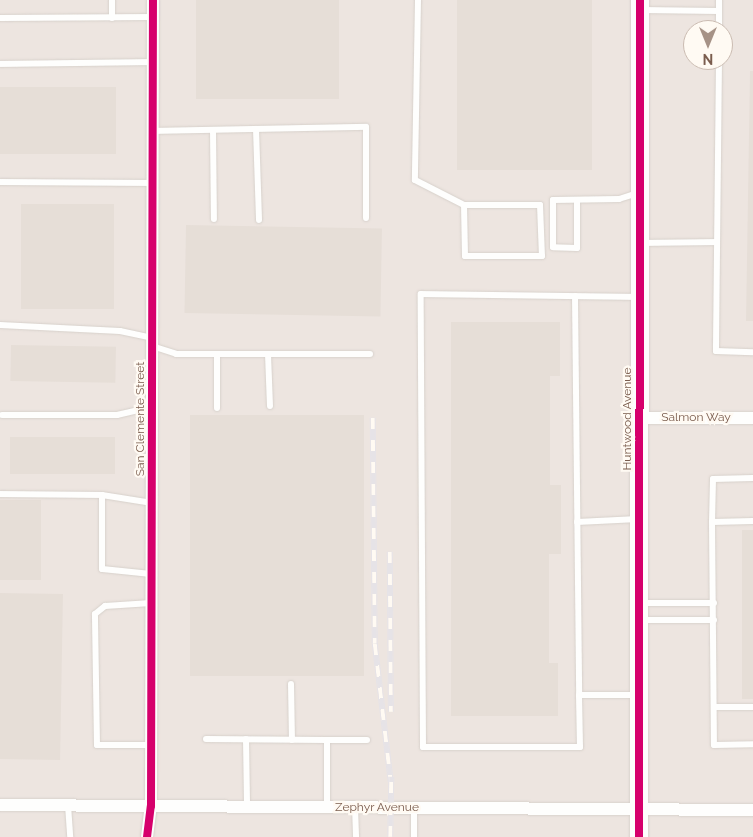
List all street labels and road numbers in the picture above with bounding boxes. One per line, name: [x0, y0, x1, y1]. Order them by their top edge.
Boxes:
street label: San Clemente Street: [134, 362, 148, 476]
street label: Huntwood Avenue: [621, 367, 635, 471]
street label: Salmon Way: [661, 411, 731, 425]
street label: Zephyr Avenue: [335, 801, 419, 815]

